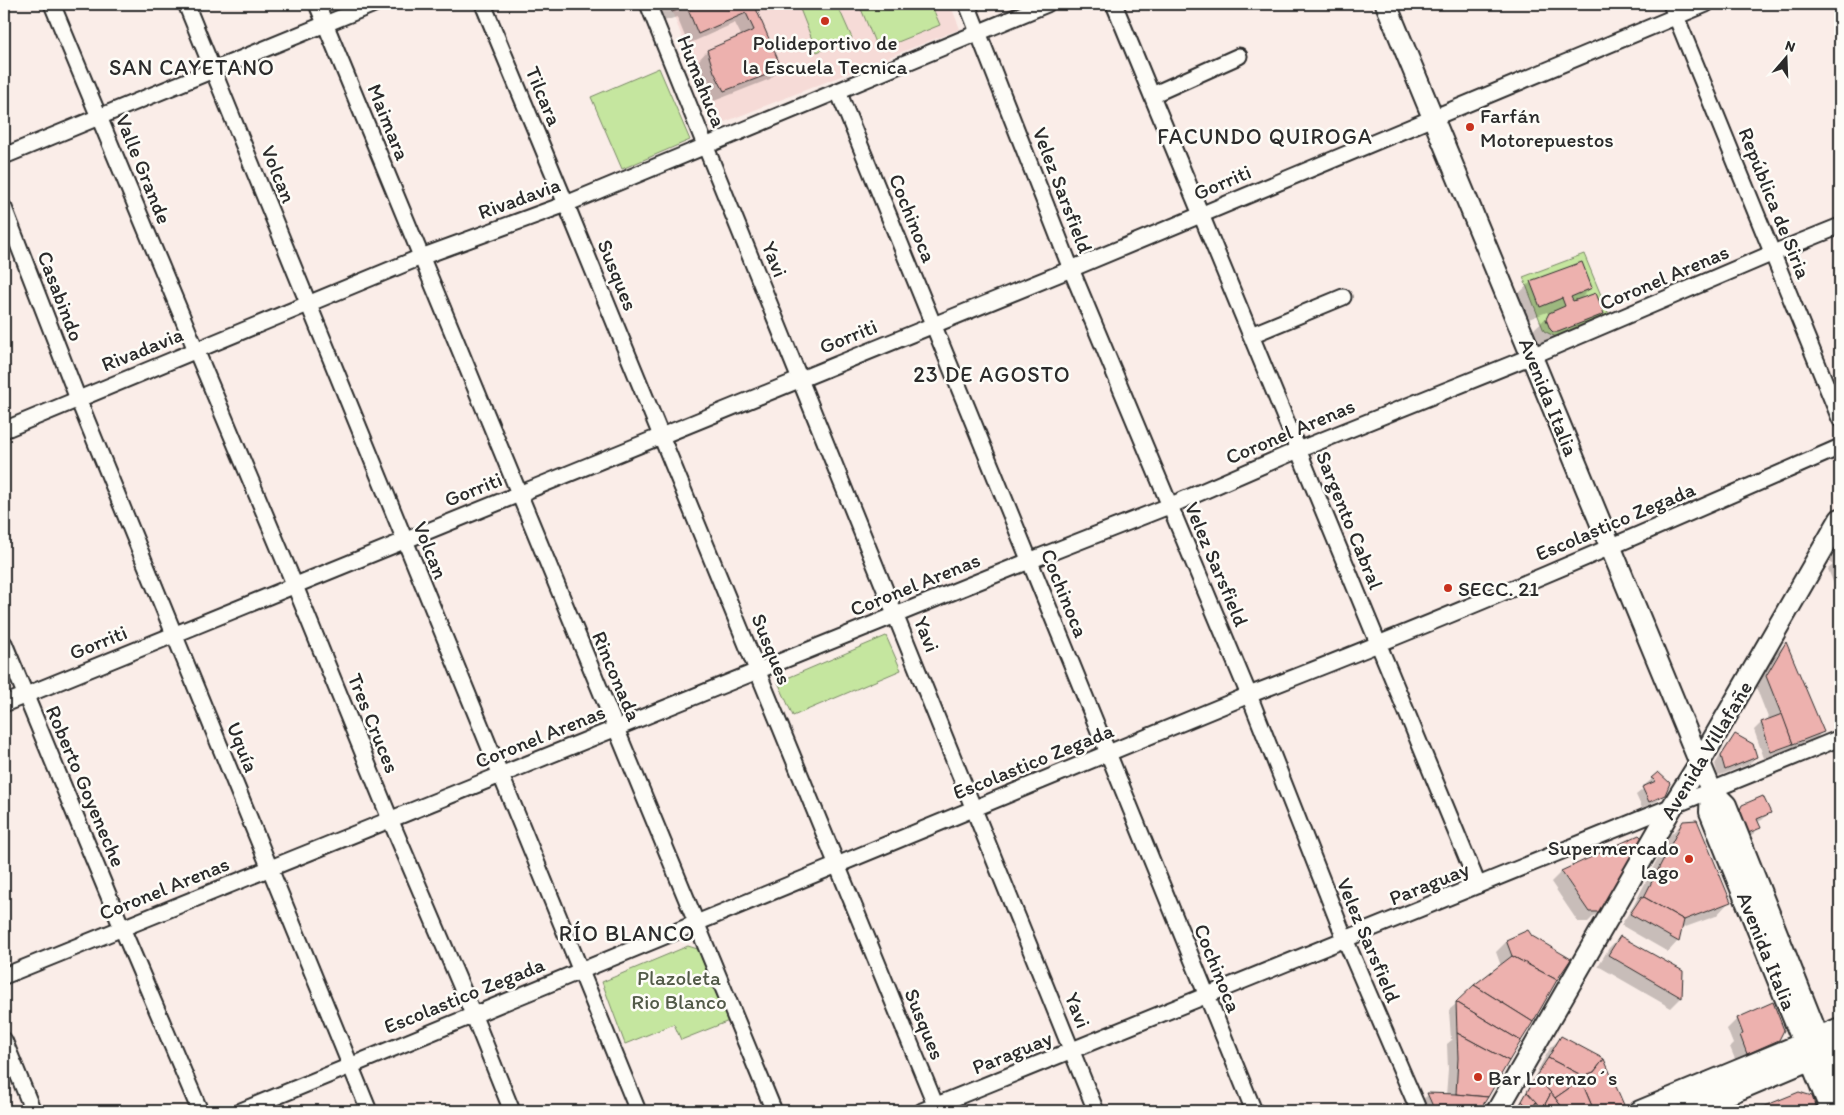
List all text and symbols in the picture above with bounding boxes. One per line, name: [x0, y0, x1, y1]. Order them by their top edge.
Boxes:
marker: Polideportivo de la Escuela Tecnica: [819, 15, 831, 27]
place label: Polideportivo de la Escuela Tecnica: [743, 30, 908, 79]
street label: Humahuca: [672, 31, 732, 131]
north arrow: [1762, 32, 1812, 82]
text: N: [1783, 37, 1797, 56]
district label: SAN CAYETANO: [109, 54, 275, 81]
street label: Tilcara: [520, 62, 568, 130]
street label: Maimara: [362, 80, 416, 164]
place label: Farfán Motorepuestos: [1480, 103, 1614, 152]
street label: Valle Grande: [111, 111, 177, 227]
marker: Farfán Motorepuestos: [1464, 121, 1476, 133]
district label: FACUNDO QUIROGA: [1157, 123, 1373, 150]
street label: Velez Sarsfield: [1028, 124, 1099, 257]
street label: República de Siria: [1733, 124, 1817, 282]
street label: Volcan: [256, 142, 302, 207]
street label: Gorriti: [1189, 159, 1255, 205]
street label: Cochinoca: [884, 170, 942, 266]
street label: Rivadavia: [474, 172, 564, 224]
street label: Susques: [592, 236, 644, 314]
street label: Yavi: [757, 237, 793, 281]
street label: Coronel Arenas: [1596, 239, 1732, 315]
street label: Casabindo: [32, 247, 90, 345]
street label: Gorriti: [815, 313, 881, 359]
street label: Rivadavia: [98, 321, 186, 377]
street label: Avenida Italia: [1514, 334, 1584, 460]
district label: 23 DE AGOSTO: [913, 361, 1071, 388]
street label: Coronel Arenas: [1222, 393, 1358, 469]
street label: Sargento Cabral: [1311, 447, 1389, 593]
street label: Gorriti: [440, 466, 506, 512]
street label: Escolastico Zegada: [1531, 476, 1699, 566]
street label: Velez Sarsfield: [1180, 498, 1255, 631]
street label: Volcan: [408, 518, 454, 583]
street label: Cochinoca: [1036, 545, 1094, 641]
street label: Coronel Arenas: [846, 547, 984, 621]
place label: SECC. 21: [1458, 576, 1539, 601]
marker: SECC. 21: [1442, 582, 1454, 594]
street label: Susques: [746, 610, 798, 688]
street label: Yavi: [909, 612, 945, 656]
street label: Gorriti: [65, 619, 131, 665]
street label: Rinconada: [587, 627, 647, 725]
street label: Tres Cruces: [343, 669, 405, 777]
street label: Avenida Villafañe: [1655, 676, 1757, 824]
street label: Coronel Arenas: [471, 699, 609, 773]
street label: Roberto Goyeneche: [41, 702, 131, 870]
street label: Escolastico Zegada: [949, 717, 1117, 805]
street label: Uquía: [222, 718, 264, 776]
place label: Supermercado lago: [1548, 835, 1679, 884]
street label: Coronel Arenas: [95, 851, 233, 925]
marker: Supermercado lago: [1683, 853, 1695, 865]
street label: Paraguay: [1385, 856, 1473, 910]
street label: Velez Sarsfield: [1332, 874, 1407, 1007]
street label: Avenida Italia: [1732, 888, 1802, 1014]
district label: RÍO BLANCO: [559, 920, 695, 947]
street label: Cochinoca: [1189, 920, 1247, 1016]
street label: Escolastico Zegada: [380, 951, 548, 1039]
park label: Plazoleta Rio Blanco: [631, 965, 727, 1014]
street label: Susques: [899, 985, 951, 1063]
street label: Yavi: [1060, 988, 1096, 1032]
street label: Paraguay: [968, 1025, 1056, 1079]
place label: Bar Lorenzo´s: [1488, 1065, 1617, 1090]
marker: Bar Lorenzo´s: [1472, 1071, 1484, 1083]

